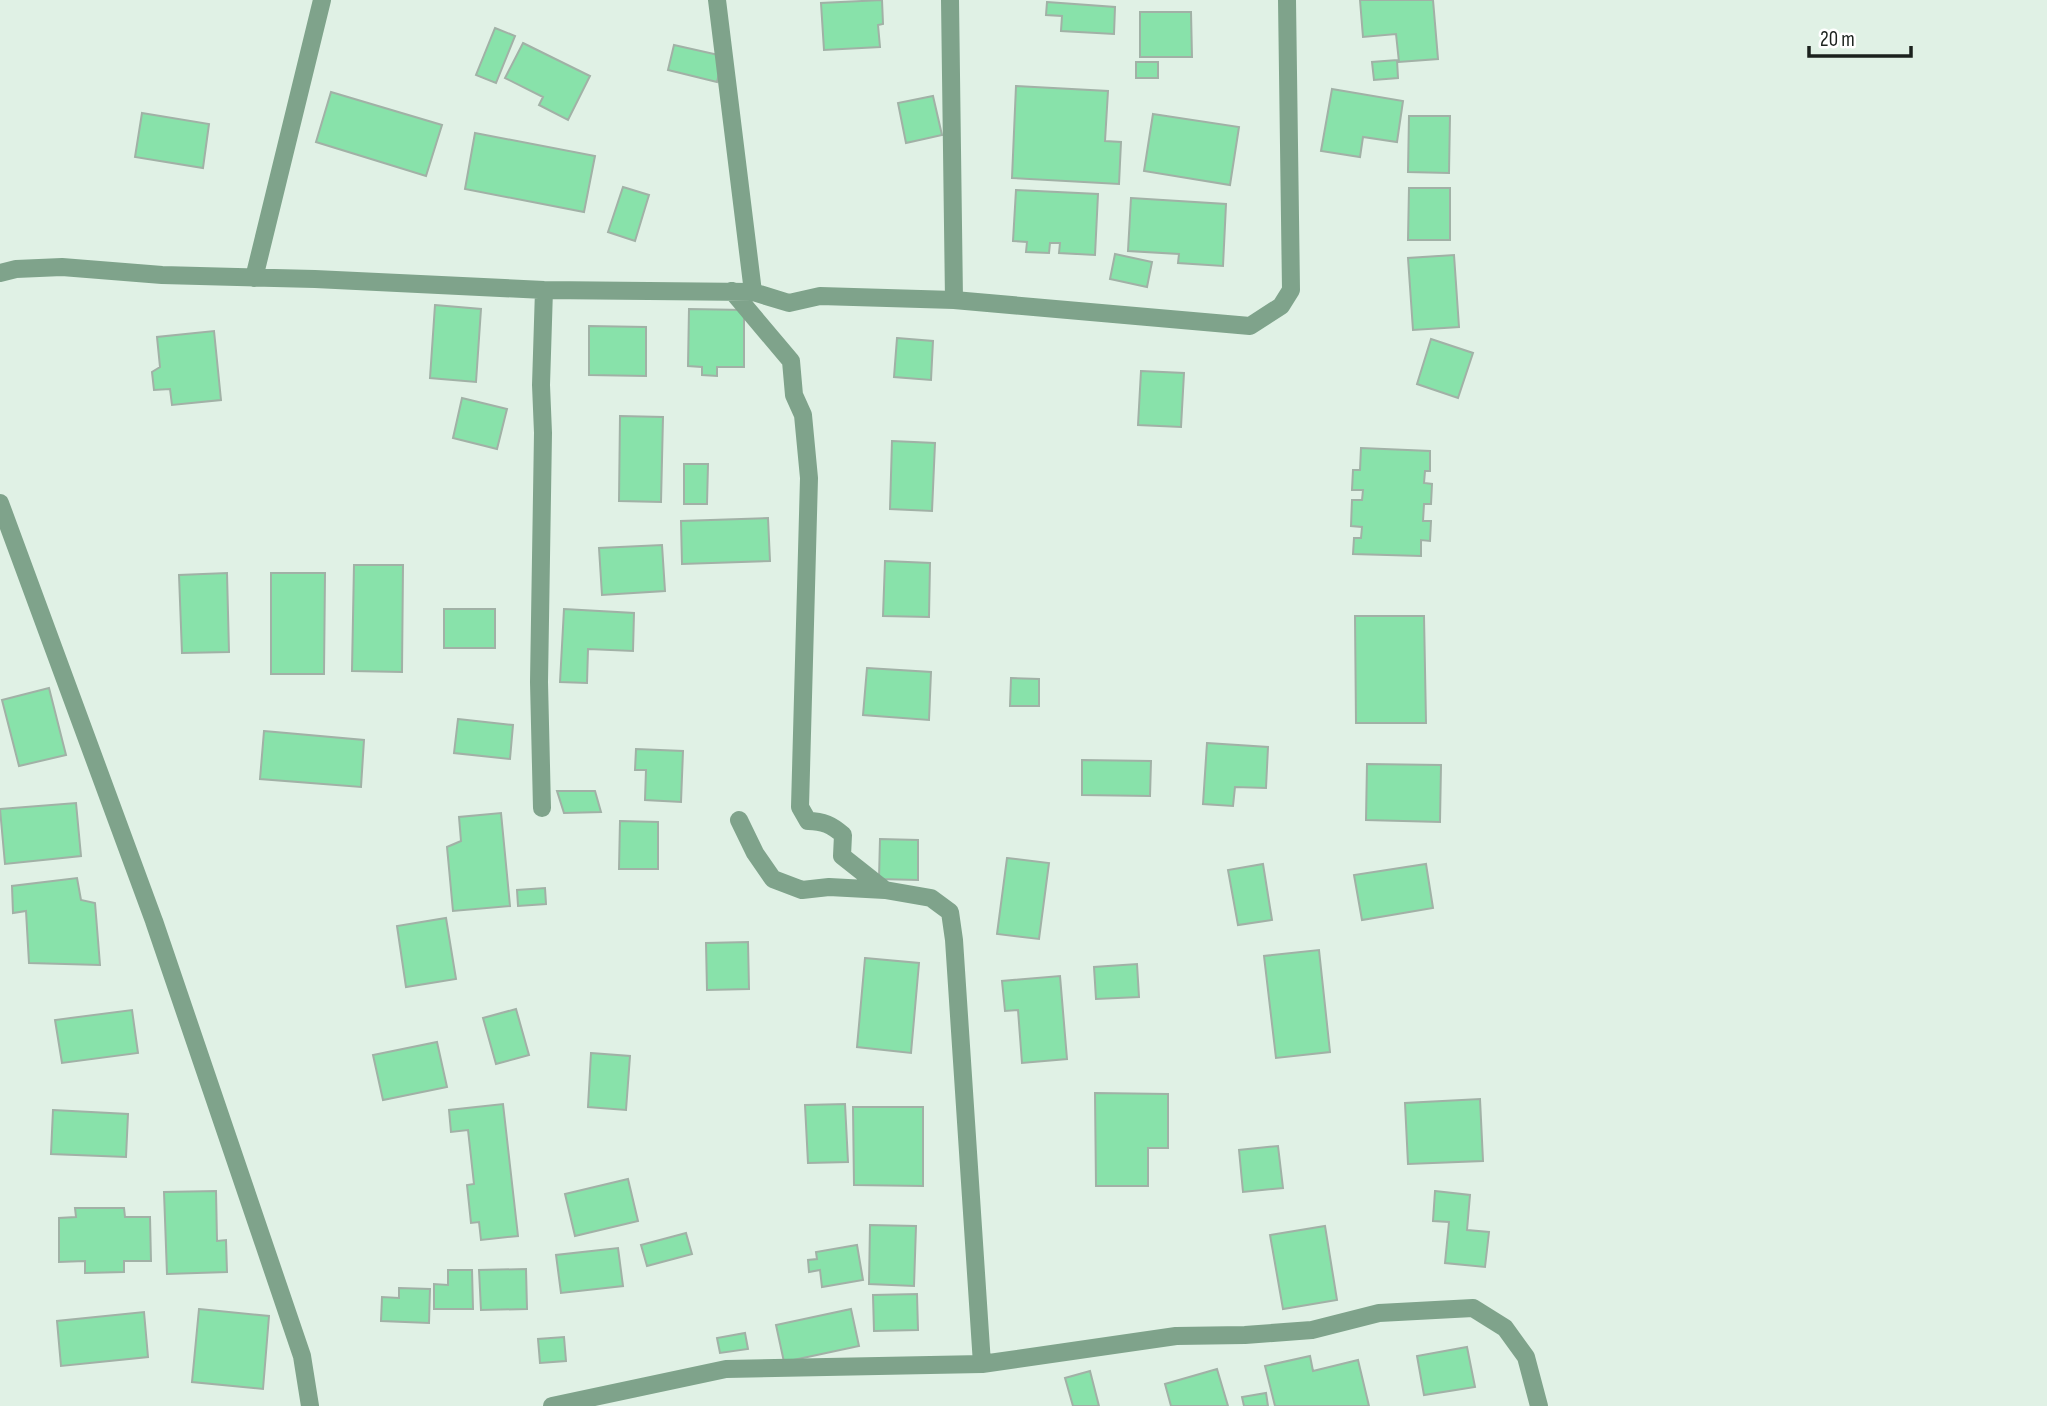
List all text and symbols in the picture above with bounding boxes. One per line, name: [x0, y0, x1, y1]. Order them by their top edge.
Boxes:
scale bar: [1809, 14, 1910, 58]
text: 20 m: [1820, 27, 1855, 52]

